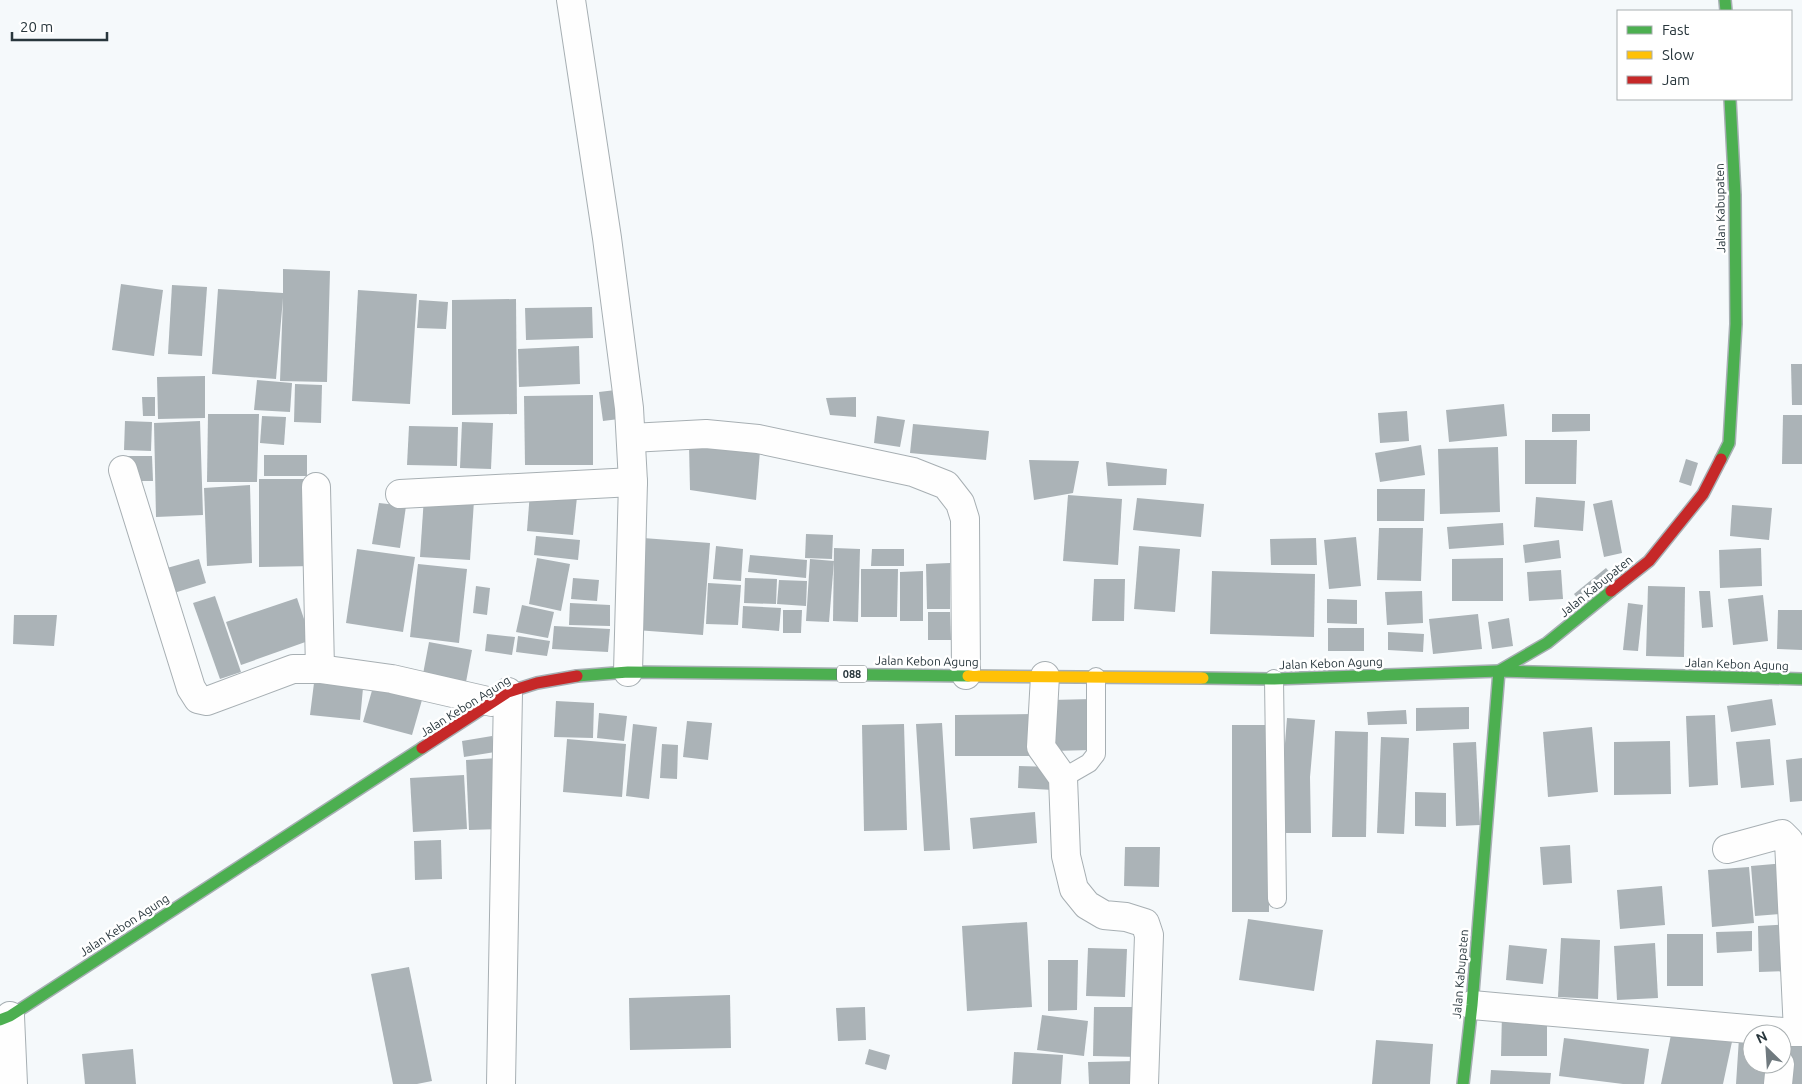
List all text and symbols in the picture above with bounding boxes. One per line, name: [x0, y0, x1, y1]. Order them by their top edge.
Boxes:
scale bar: [12, 10, 108, 42]
legend: [1617, 10, 1792, 100]
text: 20 m: [20, 18, 53, 35]
text: Fast: [1662, 21, 1690, 38]
text: Slow: [1662, 46, 1695, 63]
text: Jam: [1662, 71, 1690, 88]
street label: Jalan Kabupaten: [1713, 163, 1727, 253]
street label: Jalan Kabupaten: [1557, 553, 1635, 619]
street label: Jalan Kebon Agung: [875, 654, 979, 668]
street label: Jalan Kebon Agung: [1279, 655, 1383, 671]
street label: Jalan Kebon Agung: [1685, 656, 1789, 672]
road number: 088: [837, 666, 867, 682]
street label: Jalan Kebon Agung: [418, 673, 512, 739]
street label: Jalan Kebon Agung: [77, 891, 171, 959]
street label: Jalan Kabupaten: [1450, 929, 1470, 1019]
north arrow: [1742, 1024, 1792, 1074]
text: N: [1753, 1028, 1770, 1047]

